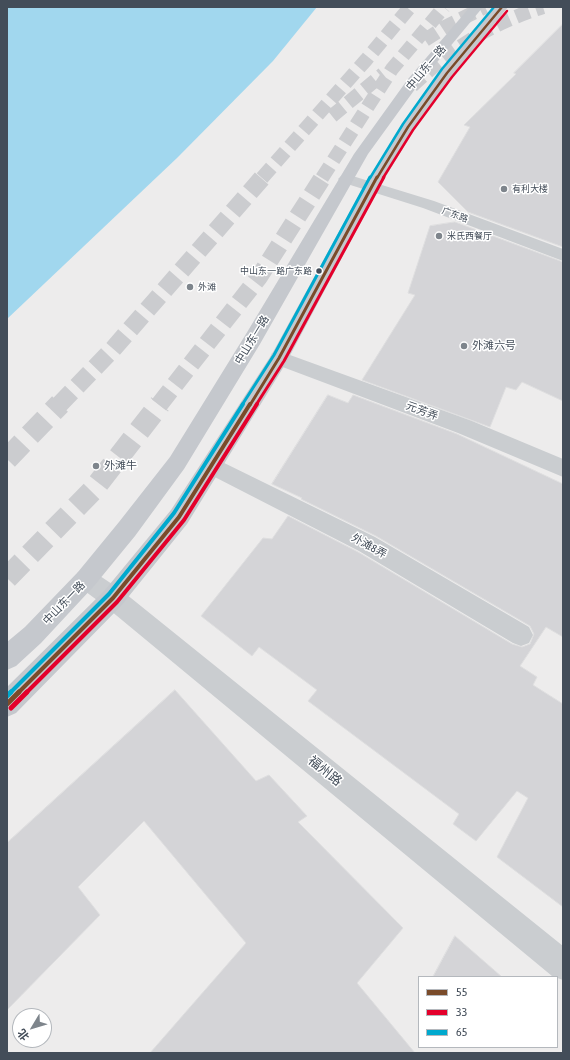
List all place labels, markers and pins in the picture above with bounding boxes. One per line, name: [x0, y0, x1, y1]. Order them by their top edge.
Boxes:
marker: 有利大楼: [499, 184, 509, 194]
place label: 有利大楼: [512, 184, 548, 194]
marker: 米氏西餐厅: [434, 231, 444, 241]
place label: 米氏西餐厅: [447, 231, 492, 241]
place label: 中山东一路广东路: [240, 266, 312, 276]
marker: 中山东一路广东路: [314, 266, 324, 276]
marker: 外滩: [185, 282, 195, 292]
place label: 外滩: [198, 282, 216, 292]
place label: 外滩六号: [472, 339, 516, 353]
marker: 外滩六号: [459, 341, 469, 351]
place label: 外滩牛: [104, 459, 137, 473]
marker: 外滩牛: [91, 461, 101, 471]

